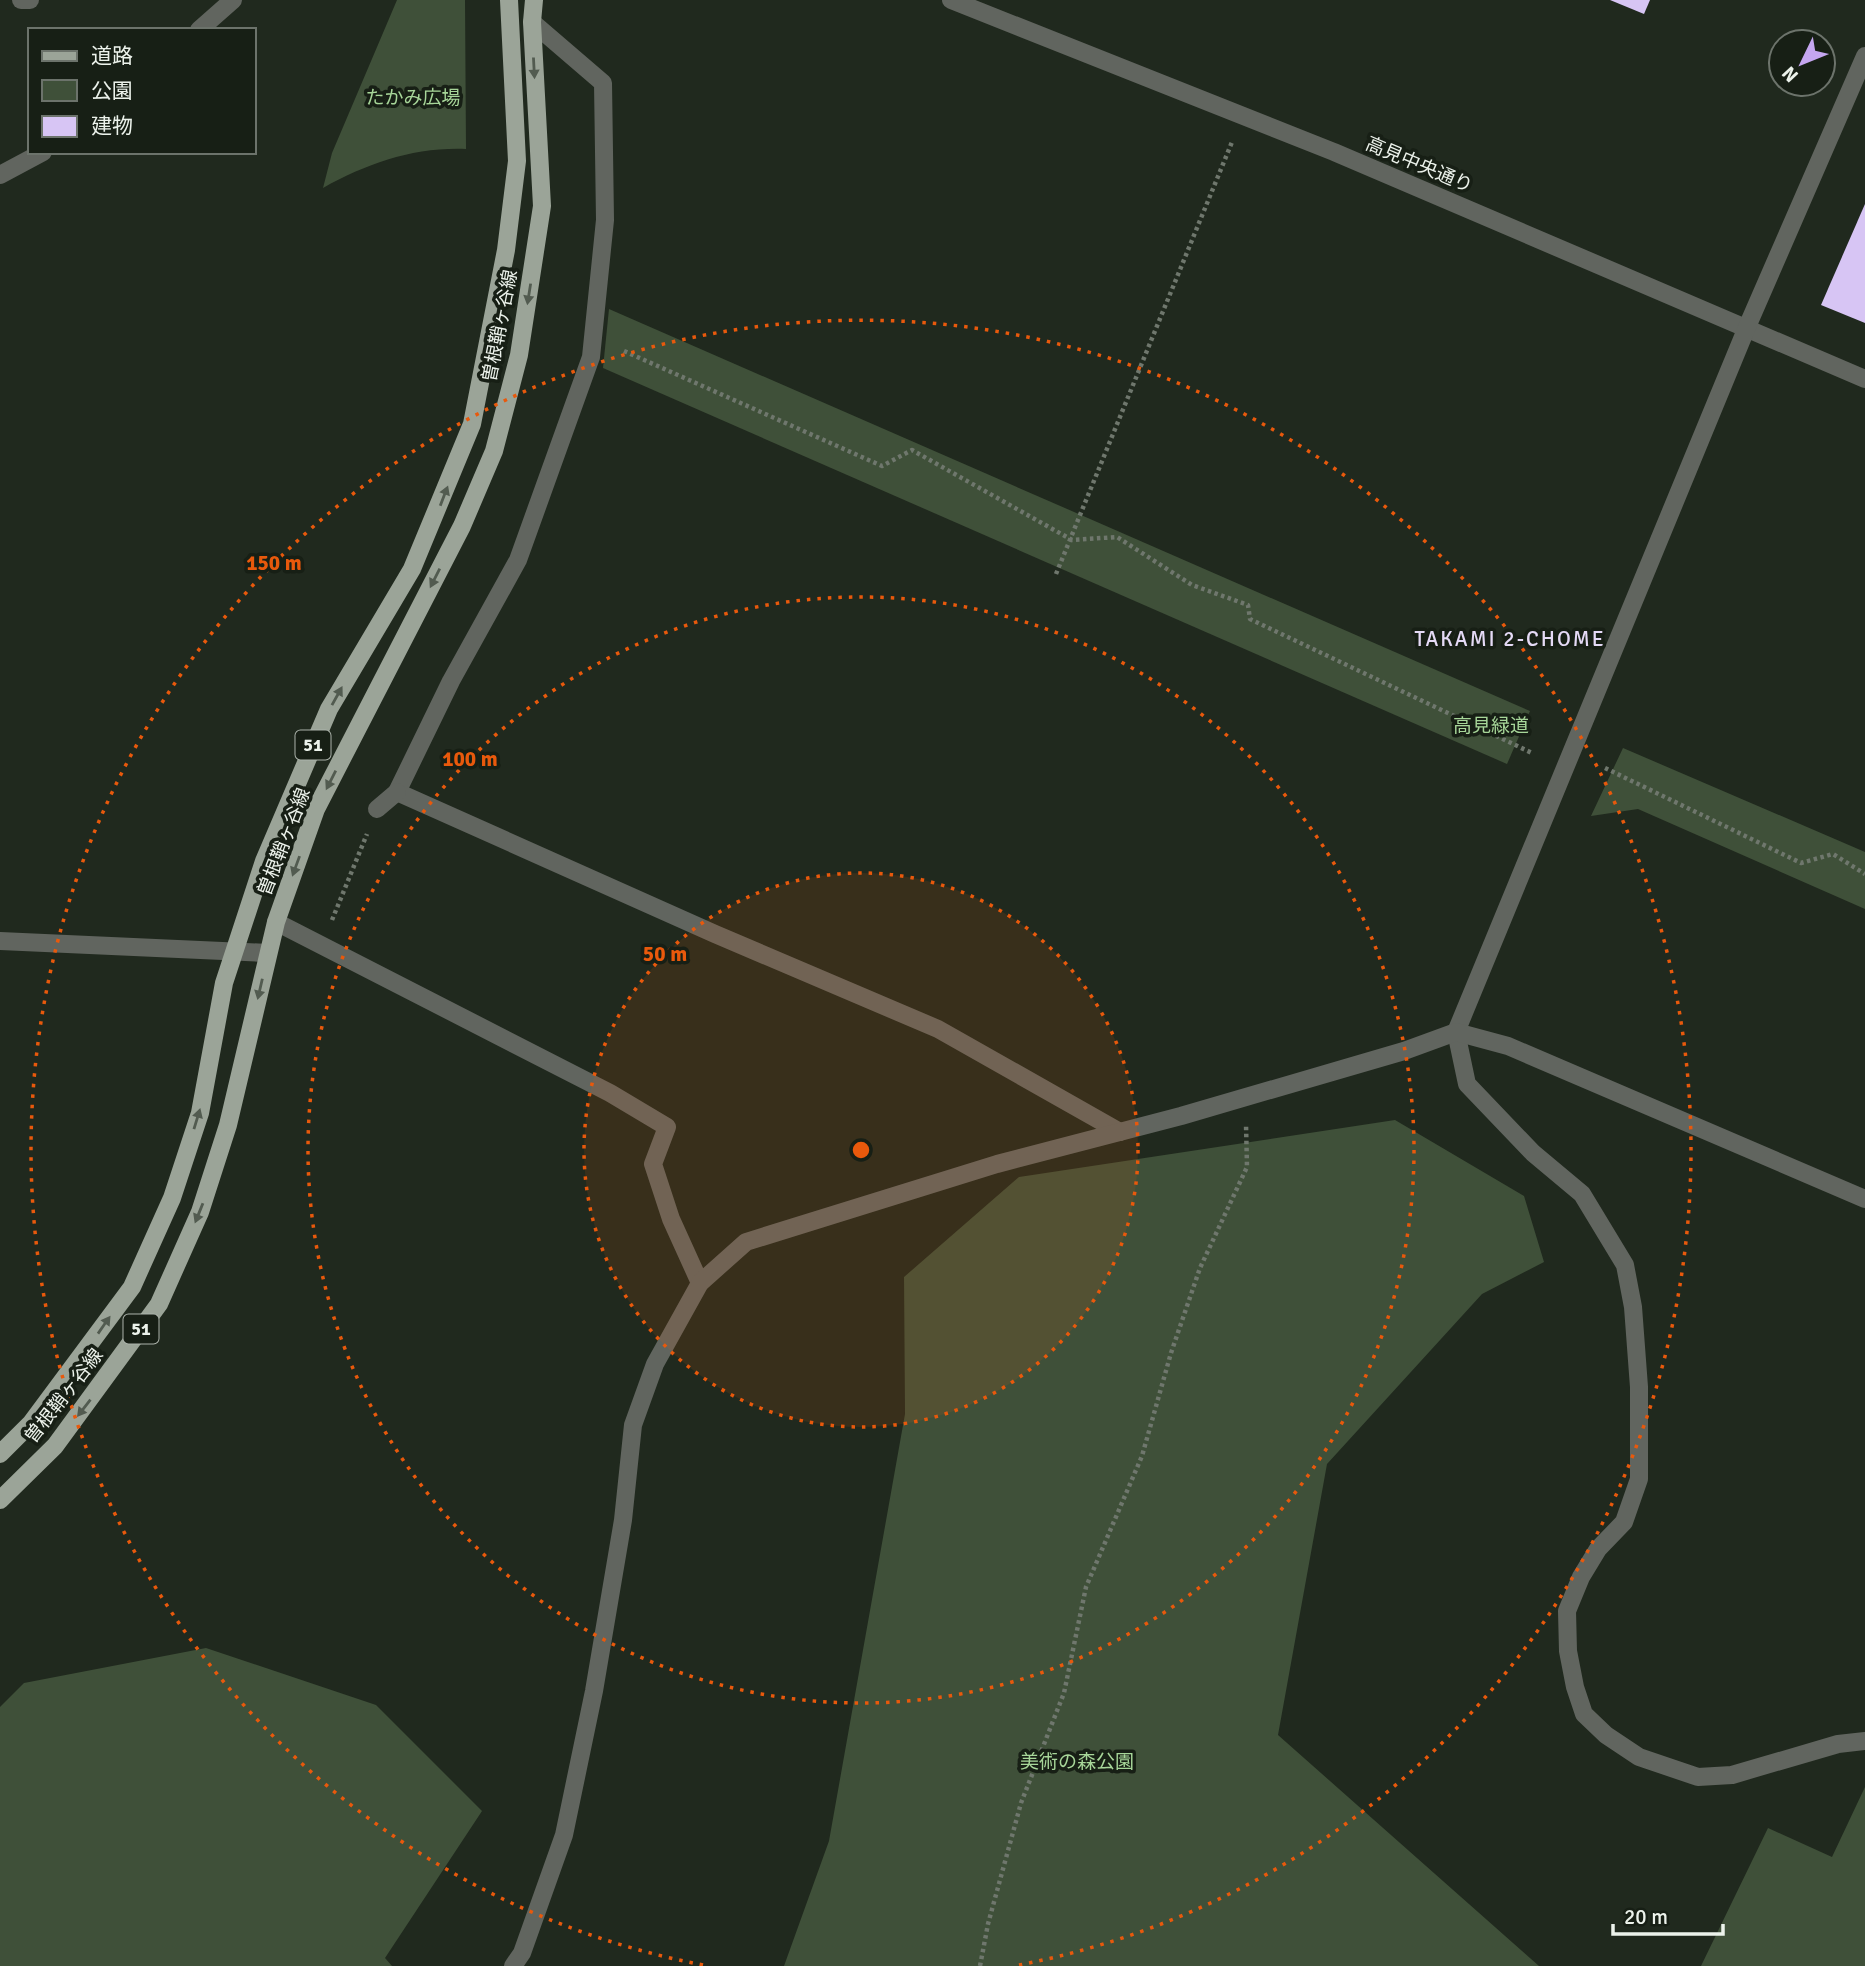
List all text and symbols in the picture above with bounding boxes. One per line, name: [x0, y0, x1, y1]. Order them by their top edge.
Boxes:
legend: [28, 28, 256, 154]
north arrow: [1767, 28, 1837, 98]
text: 道路: [91, 43, 133, 69]
one-way arrow: [529, 57, 540, 79]
text: N: [1777, 61, 1804, 87]
text: 公園: [91, 78, 133, 104]
park label: たかみ広場: [365, 86, 461, 110]
text: 建物: [91, 113, 133, 139]
street label: 高見中央通り: [1362, 132, 1476, 198]
street label: 曽根鞘ヶ谷線: [477, 268, 523, 384]
one-way arrow: [523, 283, 534, 305]
one-way arrow: [439, 485, 450, 506]
text: 150 m: [246, 550, 302, 576]
one-way arrow: [429, 568, 441, 588]
district label: TAKAMI 2-CHOME: [1414, 626, 1606, 652]
one-way arrow: [331, 686, 343, 705]
park label: 高見緑道: [1453, 714, 1529, 738]
road number: 51: [296, 730, 330, 760]
text: 100 m: [442, 746, 498, 772]
one-way arrow: [325, 771, 337, 791]
street label: 曽根鞘ヶ谷線: [252, 784, 316, 900]
one-way arrow: [290, 855, 301, 876]
text: 50 m: [643, 941, 687, 967]
one-way arrow: [254, 978, 265, 1000]
one-way arrow: [193, 1109, 203, 1130]
centre of rings: [849, 1138, 873, 1162]
one-way arrow: [193, 1203, 204, 1224]
road number: 51: [124, 1314, 158, 1344]
one-way arrow: [97, 1316, 111, 1334]
street label: 曽根鞘ヶ谷線: [19, 1344, 109, 1448]
one-way arrow: [77, 1399, 91, 1417]
park label: 美術の森公園: [1020, 1750, 1134, 1774]
scale bar: [1613, 1892, 1723, 1936]
text: 20 m: [1624, 1904, 1668, 1930]

